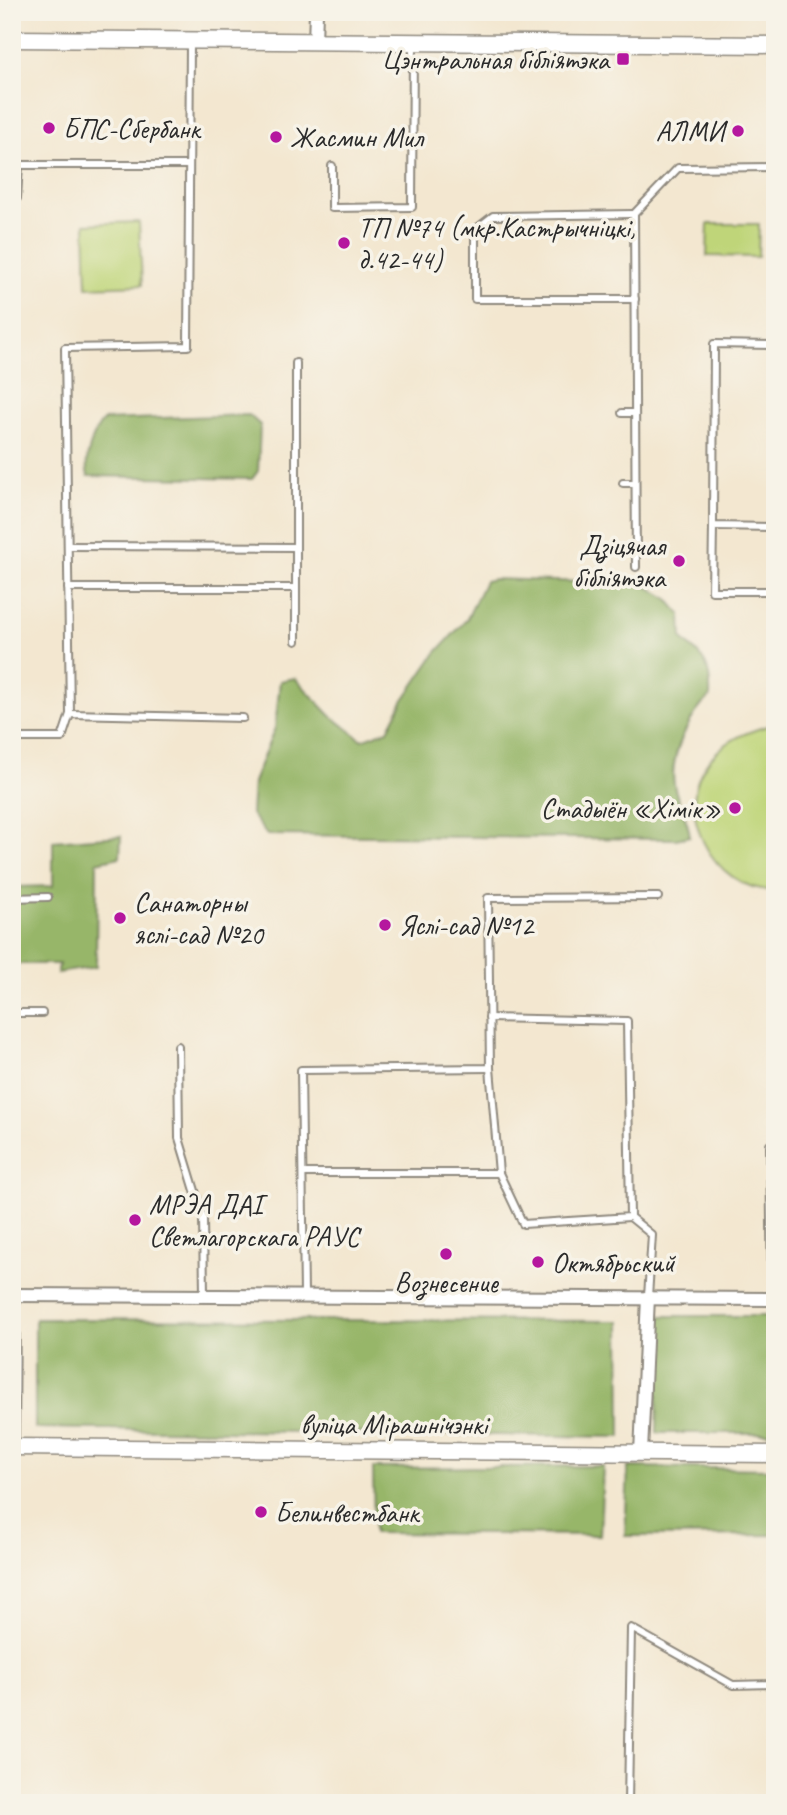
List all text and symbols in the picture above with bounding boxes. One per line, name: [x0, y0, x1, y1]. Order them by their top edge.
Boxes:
place label: Цэнтральная бібліятэка: [382, 42, 611, 77]
marker: Цэнтральная бібліятэка: [615, 51, 631, 67]
place label: БПС-Сбербанк: [63, 111, 202, 146]
place label: АЛМИ: [656, 114, 729, 149]
marker: БПС-Сбербанк: [41, 120, 57, 136]
place label: Жасмин Мил: [290, 120, 425, 155]
marker: АЛМИ: [730, 123, 746, 139]
marker: Жасмин Мил: [268, 129, 284, 145]
place label: ТП №74 (мкр.Кастрычніцкі, д.42-44): [358, 210, 636, 277]
marker: ТП №74 (мкр.Кастрычніцкі, д.42-44): [336, 235, 352, 251]
place label: Дзіцячая бібліятэка: [573, 528, 667, 595]
marker: Дзіцячая бібліятэка: [671, 553, 687, 569]
place label: Стадыён «Хімік»: [541, 791, 721, 826]
marker: Стадыён «Хімік»: [727, 800, 743, 816]
place label: Санаторны яслі-сад №20: [134, 885, 265, 952]
place label: Яслі-сад №12: [399, 908, 535, 943]
marker: Санаторны яслі-сад №20: [112, 910, 128, 926]
marker: Яслі-сад №12: [377, 917, 393, 933]
place label: МРЭА ДАІ Светлагорскага РАУС: [149, 1187, 362, 1254]
marker: МРЭА ДАІ Светлагорскага РАУС: [127, 1212, 143, 1228]
place label: Октябрьский: [552, 1245, 676, 1280]
marker: Вознесение: [438, 1246, 454, 1262]
marker: Октябрьский: [530, 1254, 546, 1270]
place label: Вознесение: [394, 1265, 499, 1301]
street label: вуліца Мірашнічэнкі: [300, 1407, 491, 1442]
place label: Белинвестбанк: [275, 1495, 421, 1530]
marker: Белинвестбанк: [253, 1504, 269, 1520]

